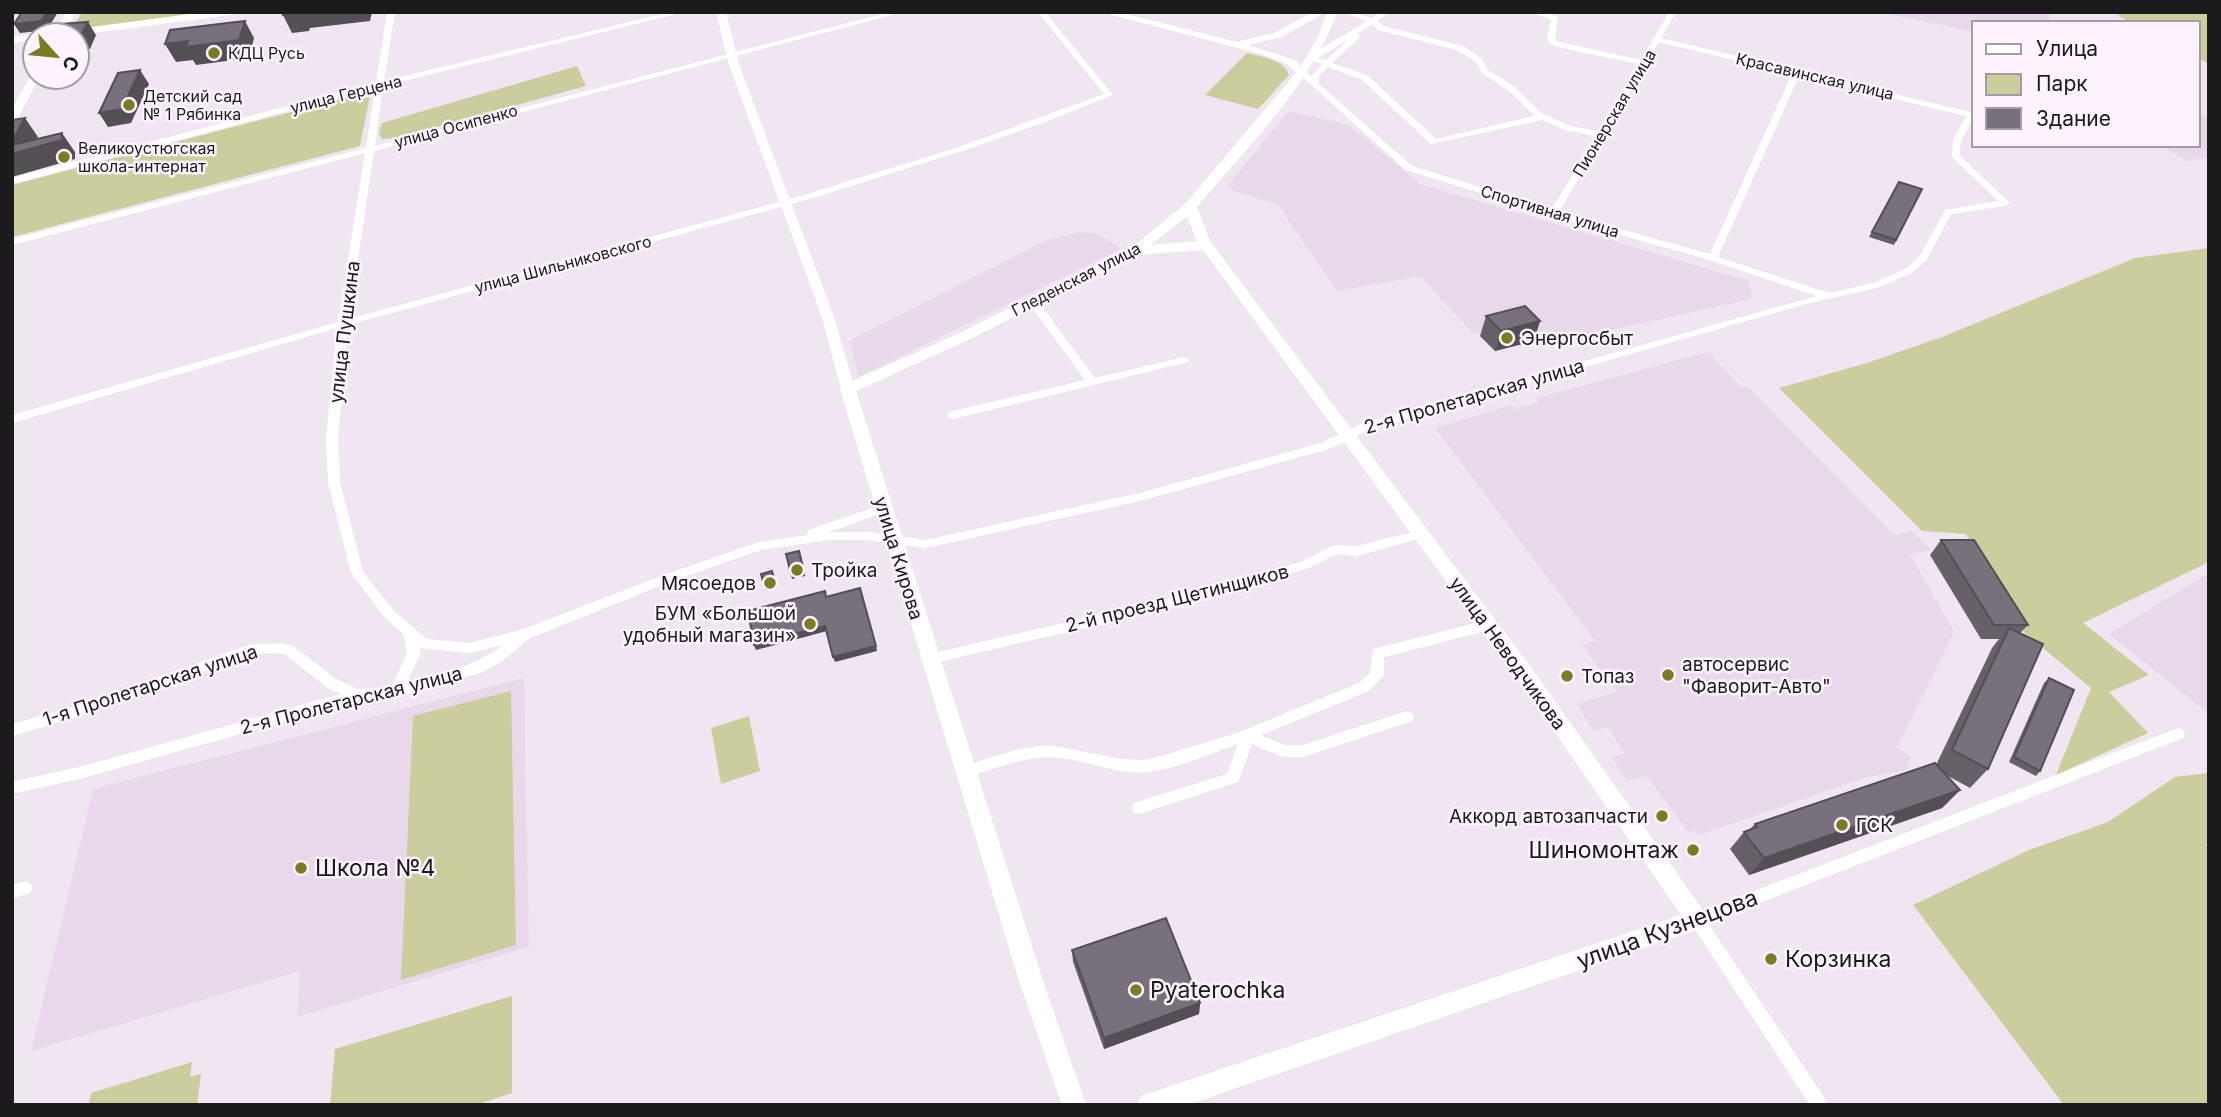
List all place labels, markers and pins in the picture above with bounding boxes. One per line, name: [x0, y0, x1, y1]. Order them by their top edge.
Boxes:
place label: КДЦ Русь: [228, 43, 305, 63]
marker: КДЦ Русь: [206, 45, 222, 61]
place label: Детский сад № 1 Рябинка: [143, 86, 242, 124]
marker: Детский сад № 1 Рябинка: [121, 97, 137, 113]
place label: Великоустюгская школа-интернат: [78, 138, 215, 176]
marker: Великоустюгская школа-интернат: [56, 149, 72, 165]
place label: Энергосбыт: [1521, 327, 1633, 350]
marker: Энергосбыт: [1499, 330, 1515, 346]
place label: Тройка: [811, 559, 877, 582]
marker: Тройка: [789, 562, 805, 578]
place label: Мясоедов: [661, 572, 756, 595]
marker: Мясоедов: [762, 575, 778, 591]
place label: БУМ «Большой удобный магазин»: [623, 602, 796, 647]
marker: БУМ «Большой удобный магазин»: [802, 616, 818, 632]
place label: автосервис "Фаворит-Авто": [1682, 653, 1831, 698]
place label: Топаз: [1581, 665, 1634, 688]
marker: автосервис "Фаворит-Авто": [1660, 667, 1676, 683]
marker: Топаз: [1559, 668, 1575, 684]
place label: Аккорд автозапчасти: [1449, 805, 1648, 828]
marker: Аккорд автозапчасти: [1654, 808, 1670, 824]
place label: ГСК: [1856, 814, 1893, 837]
marker: ГСК: [1834, 817, 1850, 833]
place label: Шиномонтаж: [1529, 836, 1679, 864]
marker: Шиномонтаж: [1685, 842, 1701, 858]
place label: Школа №4: [315, 854, 435, 882]
marker: Школа №4: [293, 860, 309, 876]
place label: Корзинка: [1785, 945, 1891, 973]
marker: Корзинка: [1763, 951, 1779, 967]
place label: Pyaterochka: [1150, 976, 1285, 1004]
marker: Pyaterochka: [1128, 982, 1144, 998]

